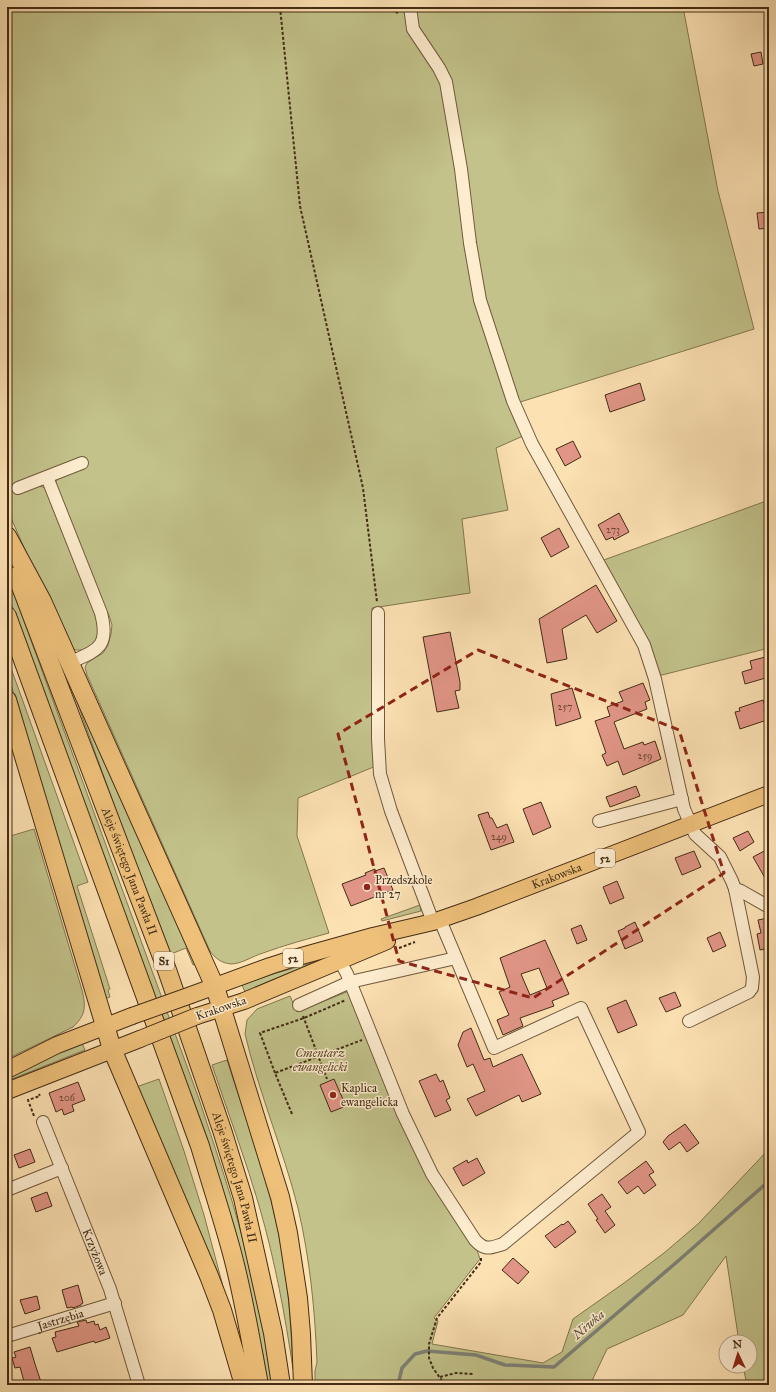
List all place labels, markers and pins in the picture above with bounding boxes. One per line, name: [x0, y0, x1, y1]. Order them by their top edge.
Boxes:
place label: Przedszkole nr 27: [375, 873, 433, 901]
marker: Przedszkole nr 27: [362, 882, 372, 892]
place label: Kaplica ewangelicka: [341, 1081, 399, 1110]
marker: Kaplica ewangelicka: [328, 1090, 338, 1100]

